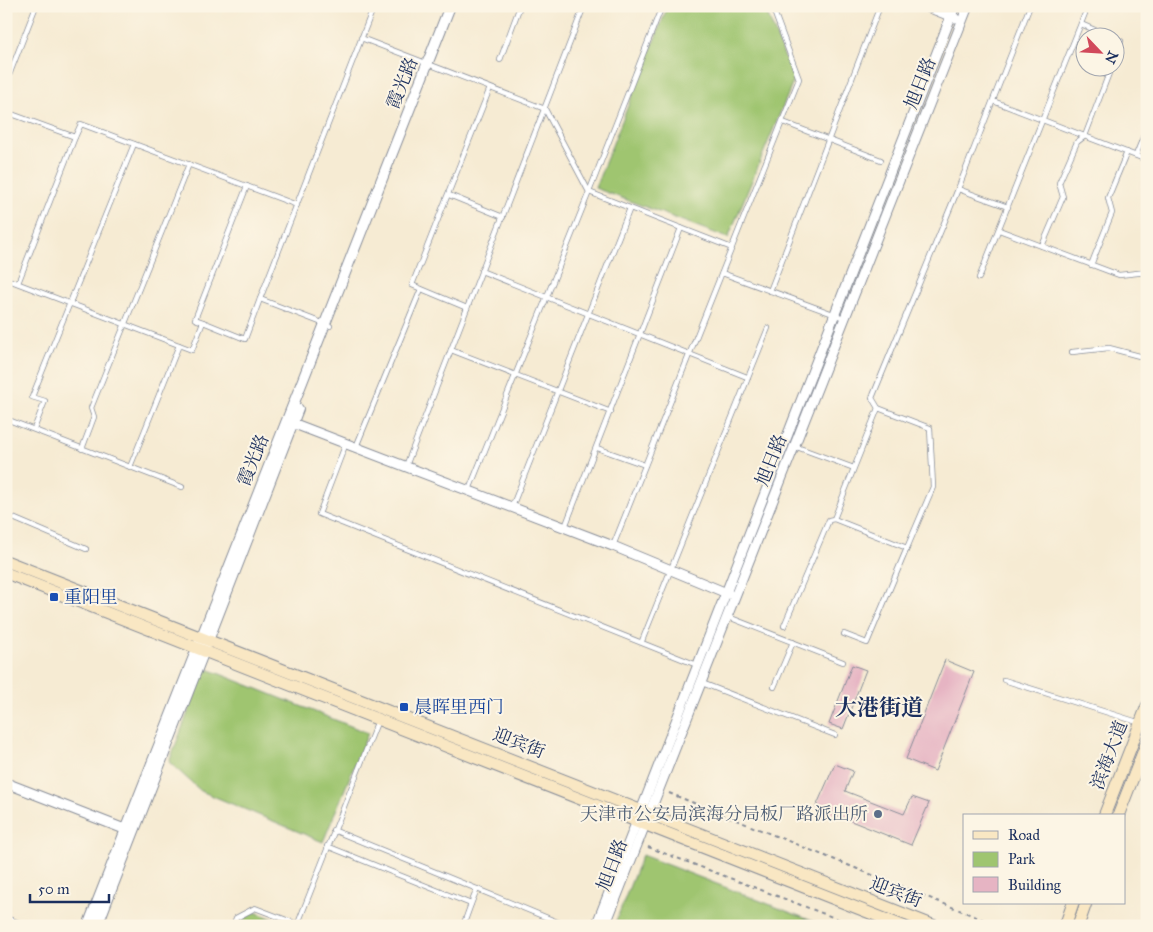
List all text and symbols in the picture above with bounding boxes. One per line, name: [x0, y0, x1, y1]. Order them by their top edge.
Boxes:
north arrow: [1076, 28, 1126, 78]
text: N: [1101, 48, 1122, 66]
street label: 霞光路: [382, 54, 422, 112]
street label: 旭日路: [900, 54, 940, 112]
street label: 霞光路: [233, 431, 273, 489]
street label: 旭日路: [751, 431, 791, 489]
place label: 重阳里: [64, 586, 118, 608]
marker: 重阳里: [48, 591, 60, 603]
district label: 大港街道: [835, 694, 923, 721]
place label: 晨晖里西门: [414, 696, 504, 718]
marker: 晨晖里西门: [398, 701, 410, 713]
street label: 滨海大道: [1086, 717, 1132, 793]
street label: 迎宾街: [490, 723, 548, 763]
place label: 天津市公安局滨海分局板厂路派出所: [580, 803, 868, 825]
marker: 天津市公安局滨海分局板厂路派出所: [872, 808, 884, 820]
legend: [963, 814, 1126, 904]
text: Road: [1008, 826, 1040, 844]
street label: 旭日路: [592, 836, 632, 894]
text: Park: [1008, 850, 1035, 868]
scale bar: [30, 872, 109, 904]
street label: 迎宾街: [867, 872, 925, 912]
text: Building: [1008, 876, 1062, 894]
text: 50 m: [38, 880, 70, 898]

